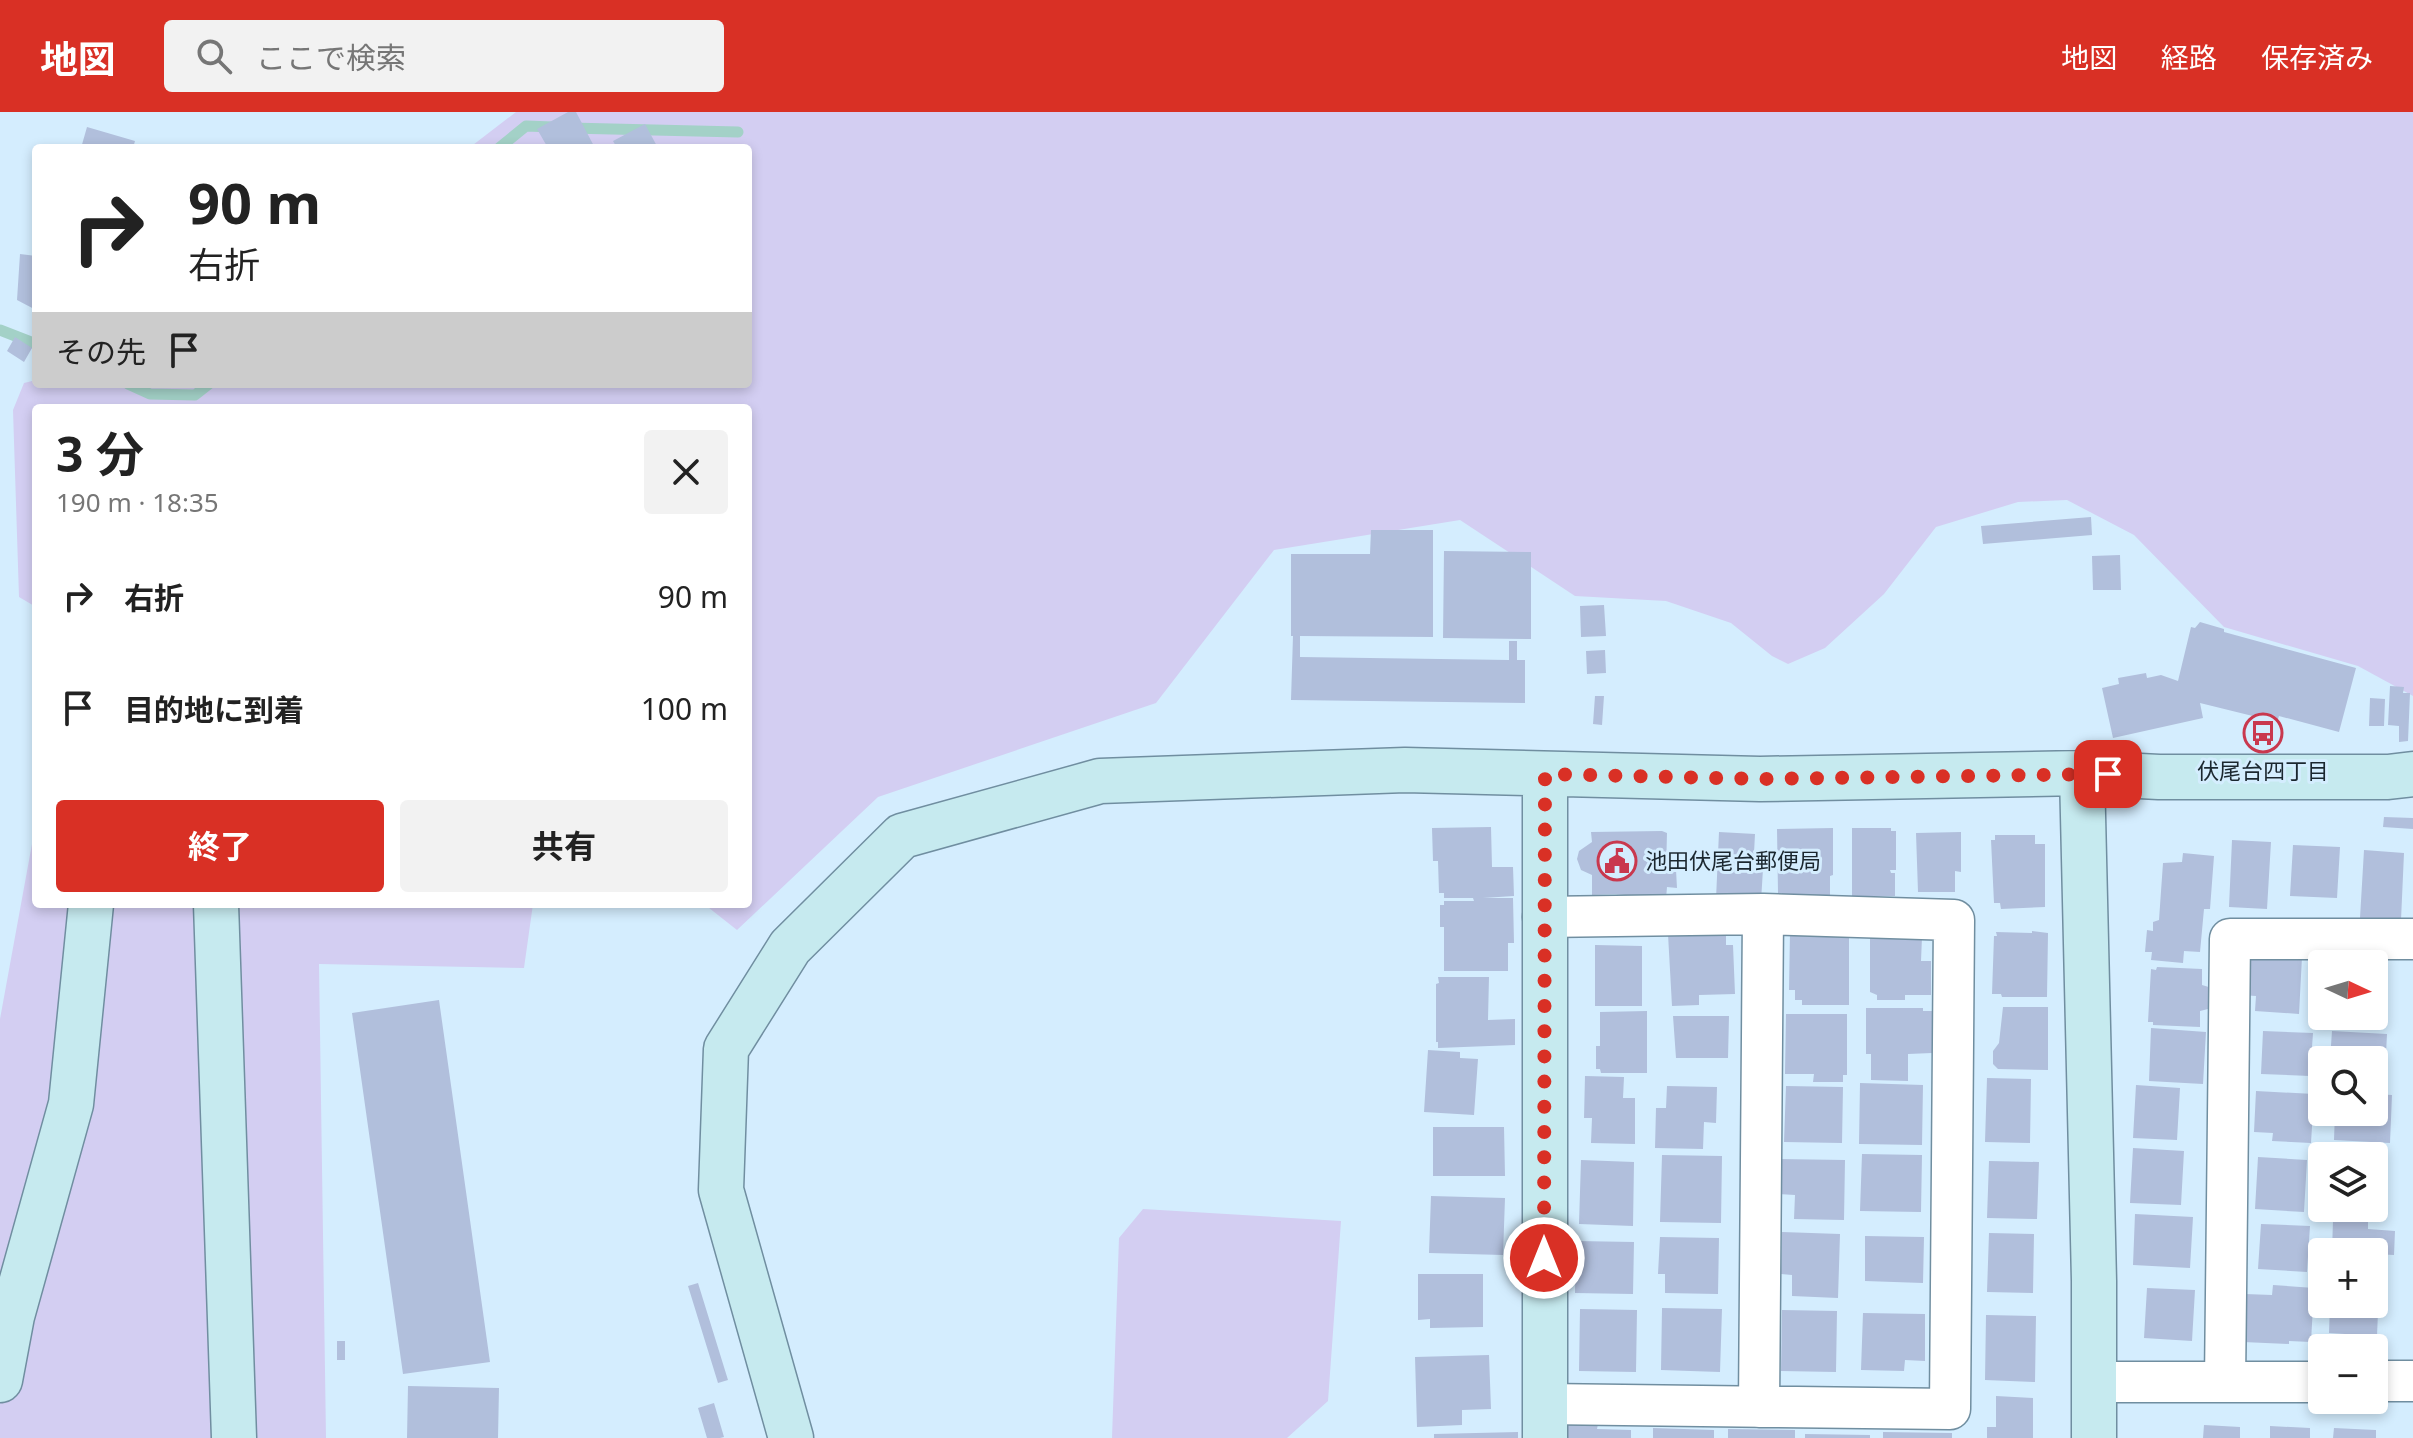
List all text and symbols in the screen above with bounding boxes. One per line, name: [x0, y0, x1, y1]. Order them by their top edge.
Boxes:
search box: [164, 20, 724, 92]
text: 地図: [40, 32, 116, 84]
icon: search: [192, 34, 236, 78]
text: ここで検索: [256, 37, 406, 78]
text: 地図: [2061, 38, 2117, 76]
text: 経路: [2161, 38, 2217, 76]
text: 保存済み: [2261, 38, 2373, 76]
text: 90 m: [188, 164, 321, 240]
icon: right: [56, 176, 160, 280]
text: 右折: [188, 240, 260, 289]
icon: arrive: [162, 328, 206, 372]
text: その先: [56, 331, 146, 372]
text: 3 分: [56, 421, 144, 486]
button: close: [644, 430, 728, 514]
text: 190 m · 18:35: [56, 484, 219, 520]
icon: right: [56, 574, 100, 618]
text: 90 m: [658, 576, 728, 617]
text: 右折: [124, 577, 184, 618]
icon: arrive: [56, 686, 100, 730]
text: 100 m: [641, 688, 728, 729]
text: 目的地に到着: [124, 689, 304, 730]
bus stop icon: 伏尾台四丁目: [2242, 712, 2284, 754]
pin: [2074, 740, 2142, 808]
icon: arrive: [2086, 752, 2130, 796]
place label: 伏尾台四丁目: [2197, 755, 2329, 785]
button: 終了: [56, 800, 384, 892]
button: 共有: [400, 800, 728, 892]
public building icon: 池田伏尾台郵便局: [1596, 840, 1638, 882]
place label: 池田伏尾台郵便局: [1645, 845, 1821, 875]
north arrow: [2308, 950, 2388, 1030]
map controls: [2308, 950, 2388, 1414]
button: search: [2308, 1046, 2388, 1126]
button: layers: [2308, 1142, 2388, 1222]
position arrow: [1502, 1216, 1586, 1300]
button: +: [2308, 1238, 2388, 1318]
button: −: [2308, 1334, 2388, 1414]

